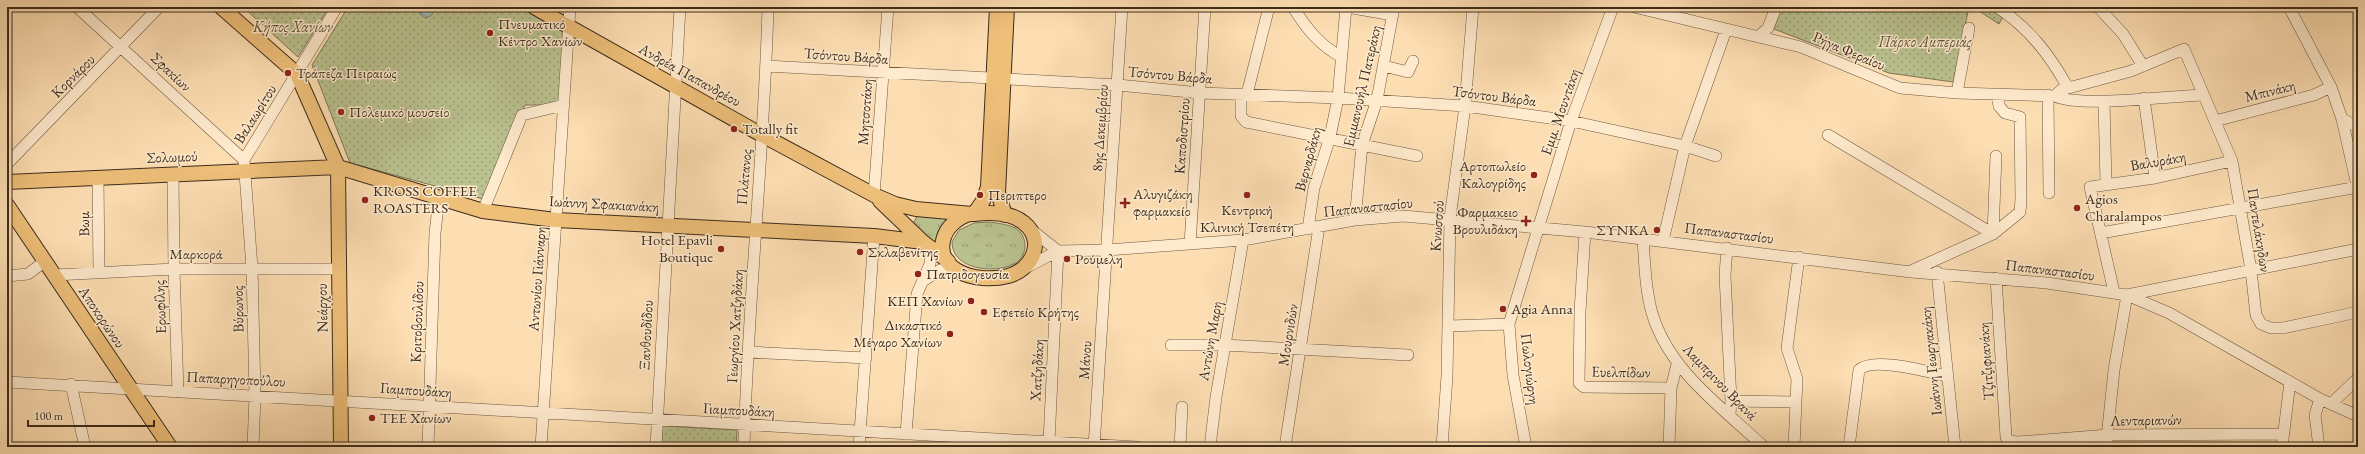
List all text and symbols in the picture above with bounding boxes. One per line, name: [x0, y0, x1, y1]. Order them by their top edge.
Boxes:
place label: Πνευματικό Κέντρο Χανίων: [498, 14, 582, 50]
park label: Κήπος Χανίων: [252, 17, 334, 37]
street label: Εμμανουήλ Πατεράκη: [1338, 23, 1385, 149]
street label: Ρήγα Φεραίου: [1810, 27, 1888, 74]
marker: Πνευματικό Κέντρο Χανίων: [485, 28, 495, 38]
park label: Πάρκο Αμπεριάς: [1877, 32, 1973, 52]
street label: Ανδρέα Παπανδρέου: [635, 38, 745, 110]
street label: Τσόντου Βάρδα: [803, 43, 889, 68]
street label: Σφακίων: [147, 48, 196, 95]
street label: Κορνάρου: [47, 50, 99, 102]
street label: Τσόντου Βάρδα: [1127, 61, 1213, 88]
place label: Τράπεζα Πειραιώς: [296, 63, 397, 82]
street label: Εμμ. Μουντάκη: [1536, 66, 1583, 157]
marker: Τράπεζα Πειραιώς: [283, 68, 293, 78]
street label: Μπινάκη: [2243, 75, 2297, 106]
street label: Μητσοτάκη: [853, 78, 876, 146]
street label: Βαλαωρίτου: [229, 81, 280, 147]
street label: Τσόντου Βάρδα: [1451, 81, 1537, 110]
street label: 8ης Δεκεμβρίου: [1087, 84, 1112, 172]
street label: Καποδιστρίου: [1169, 97, 1194, 175]
place label: Πολεμικό μουσείο: [349, 102, 449, 121]
marker: Πολεμικό μουσείο: [336, 107, 346, 117]
place label: Totally fit: [742, 119, 798, 138]
marker: Totally fit: [729, 124, 739, 134]
street label: Βερναρδάκη: [1290, 124, 1325, 193]
street label: Σολωμού: [146, 146, 198, 167]
street label: Βαλυράκη: [2129, 146, 2187, 175]
street label: Πλάτανος: [732, 148, 755, 206]
place label: Αρτοπωλείο Καλογρίδης: [1458, 156, 1526, 192]
marker: Αρτοπωλείο Καλογρίδης: [1529, 170, 1539, 180]
place label: KROSS COFFEE ROASTERS: [373, 181, 477, 217]
place label: Αλυγιζάκη φαρμακείο: [1132, 184, 1193, 220]
place label: Περιπτερο: [988, 185, 1047, 204]
street label: Παντελάκηδων: [2243, 186, 2276, 273]
place label: Agios Charalampos: [2084, 189, 2162, 225]
marker: Περιπτερο: [975, 190, 985, 200]
marker: Κεντρική Κλινική Τσεπέτη: [1242, 190, 1252, 200]
street label: Ιωάννη Σφακιανάκη: [548, 191, 660, 216]
street label: Παπαναστασίου: [1322, 192, 1414, 221]
marker: KROSS COFFEE ROASTERS: [360, 195, 370, 205]
marker: Αλυγιζάκη φαρμακείο: [1120, 198, 1130, 208]
place label: Κεντρική Κλινική Τσεπέτη: [1200, 200, 1294, 236]
street label: Κνωσσού: [1425, 200, 1448, 252]
place label: Φαρμακειο Βρουλιδάκη: [1453, 202, 1518, 238]
marker: Agios Charalampos: [2072, 203, 2082, 213]
street label: Βωμ: [74, 211, 93, 237]
marker: Φαρμακειο Βρουλιδάκη: [1521, 216, 1531, 226]
street label: Παπαναστασίου: [1683, 218, 1775, 247]
place label: ΣΥΝΚΑ: [1596, 220, 1650, 239]
marker: ΣΥΝΚΑ: [1652, 225, 1662, 235]
street label: Αντωνίου Γιάνναρη: [523, 226, 550, 333]
place label: Hotel Epavli Boutique: [641, 230, 713, 266]
place label: Σκλαβενίτης: [868, 242, 938, 261]
street label: Μαρκορά: [170, 244, 223, 263]
marker: Hotel Epavli Boutique: [716, 244, 726, 254]
marker: Σκλαβενίτης: [855, 247, 865, 257]
place label: Ρούμελη: [1075, 249, 1123, 268]
marker: Ρούμελη: [1062, 254, 1072, 264]
street label: Παπαναστασίου: [2004, 255, 2096, 284]
place label: Πατριδογευσία: [926, 264, 1009, 283]
street label: Γεωργίου Χατζηδάκη: [722, 269, 747, 383]
marker: Πατριδογευσία: [913, 269, 923, 279]
street label: Ερωφίλης: [149, 280, 170, 334]
street label: Αποκορώνου: [74, 281, 130, 351]
street label: Κριτοβουλίδου: [406, 281, 427, 363]
street label: Νεάρχου: [312, 283, 331, 333]
street label: Βύρωνος: [228, 285, 247, 333]
place label: ΚΕΠ Χανίων: [887, 291, 963, 310]
marker: ΚΕΠ Χανίων: [966, 296, 976, 306]
place label: Agia Anna: [1510, 299, 1573, 318]
street label: Ξανθουδίδου: [634, 300, 657, 370]
street label: Αντώνη Μαρη: [1193, 300, 1226, 383]
place label: Εφετείο Κρήτης: [992, 302, 1079, 321]
street label: Μουρνιδών: [1273, 302, 1302, 367]
marker: Agia Anna: [1498, 304, 1508, 314]
street label: Ιωάννη Γεωργακάκη: [1915, 306, 1946, 416]
marker: Εφετείο Κρήτης: [979, 307, 989, 317]
place label: Δικαστικό Μέγαρο Χανίων: [853, 315, 942, 351]
street label: Τζιτζιφιανάκη: [1973, 321, 1998, 401]
marker: Δικαστικό Μέγαρο Χανίων: [945, 329, 955, 339]
street label: Πωλογιώργη: [1517, 332, 1544, 406]
street label: Χατζηδάκη: [1025, 338, 1048, 403]
street label: Λαμπρινου Βρανά: [1678, 339, 1762, 424]
street label: Μάνου: [1074, 340, 1095, 380]
street label: Ευελπίδων: [1591, 361, 1651, 382]
street label: Παπαρηγοπούλου: [186, 366, 286, 391]
street label: Γιαμπουδάκη: [379, 378, 453, 401]
street label: Γιαμπουδάκη: [703, 398, 775, 421]
scale bar: [28, 402, 154, 428]
text: 100 m: [34, 408, 64, 424]
place label: ΤΕΕ Χανίων: [380, 408, 452, 427]
street label: Λενταριανών: [2109, 409, 2182, 430]
marker: ΤΕΕ Χανίων: [367, 413, 377, 423]

